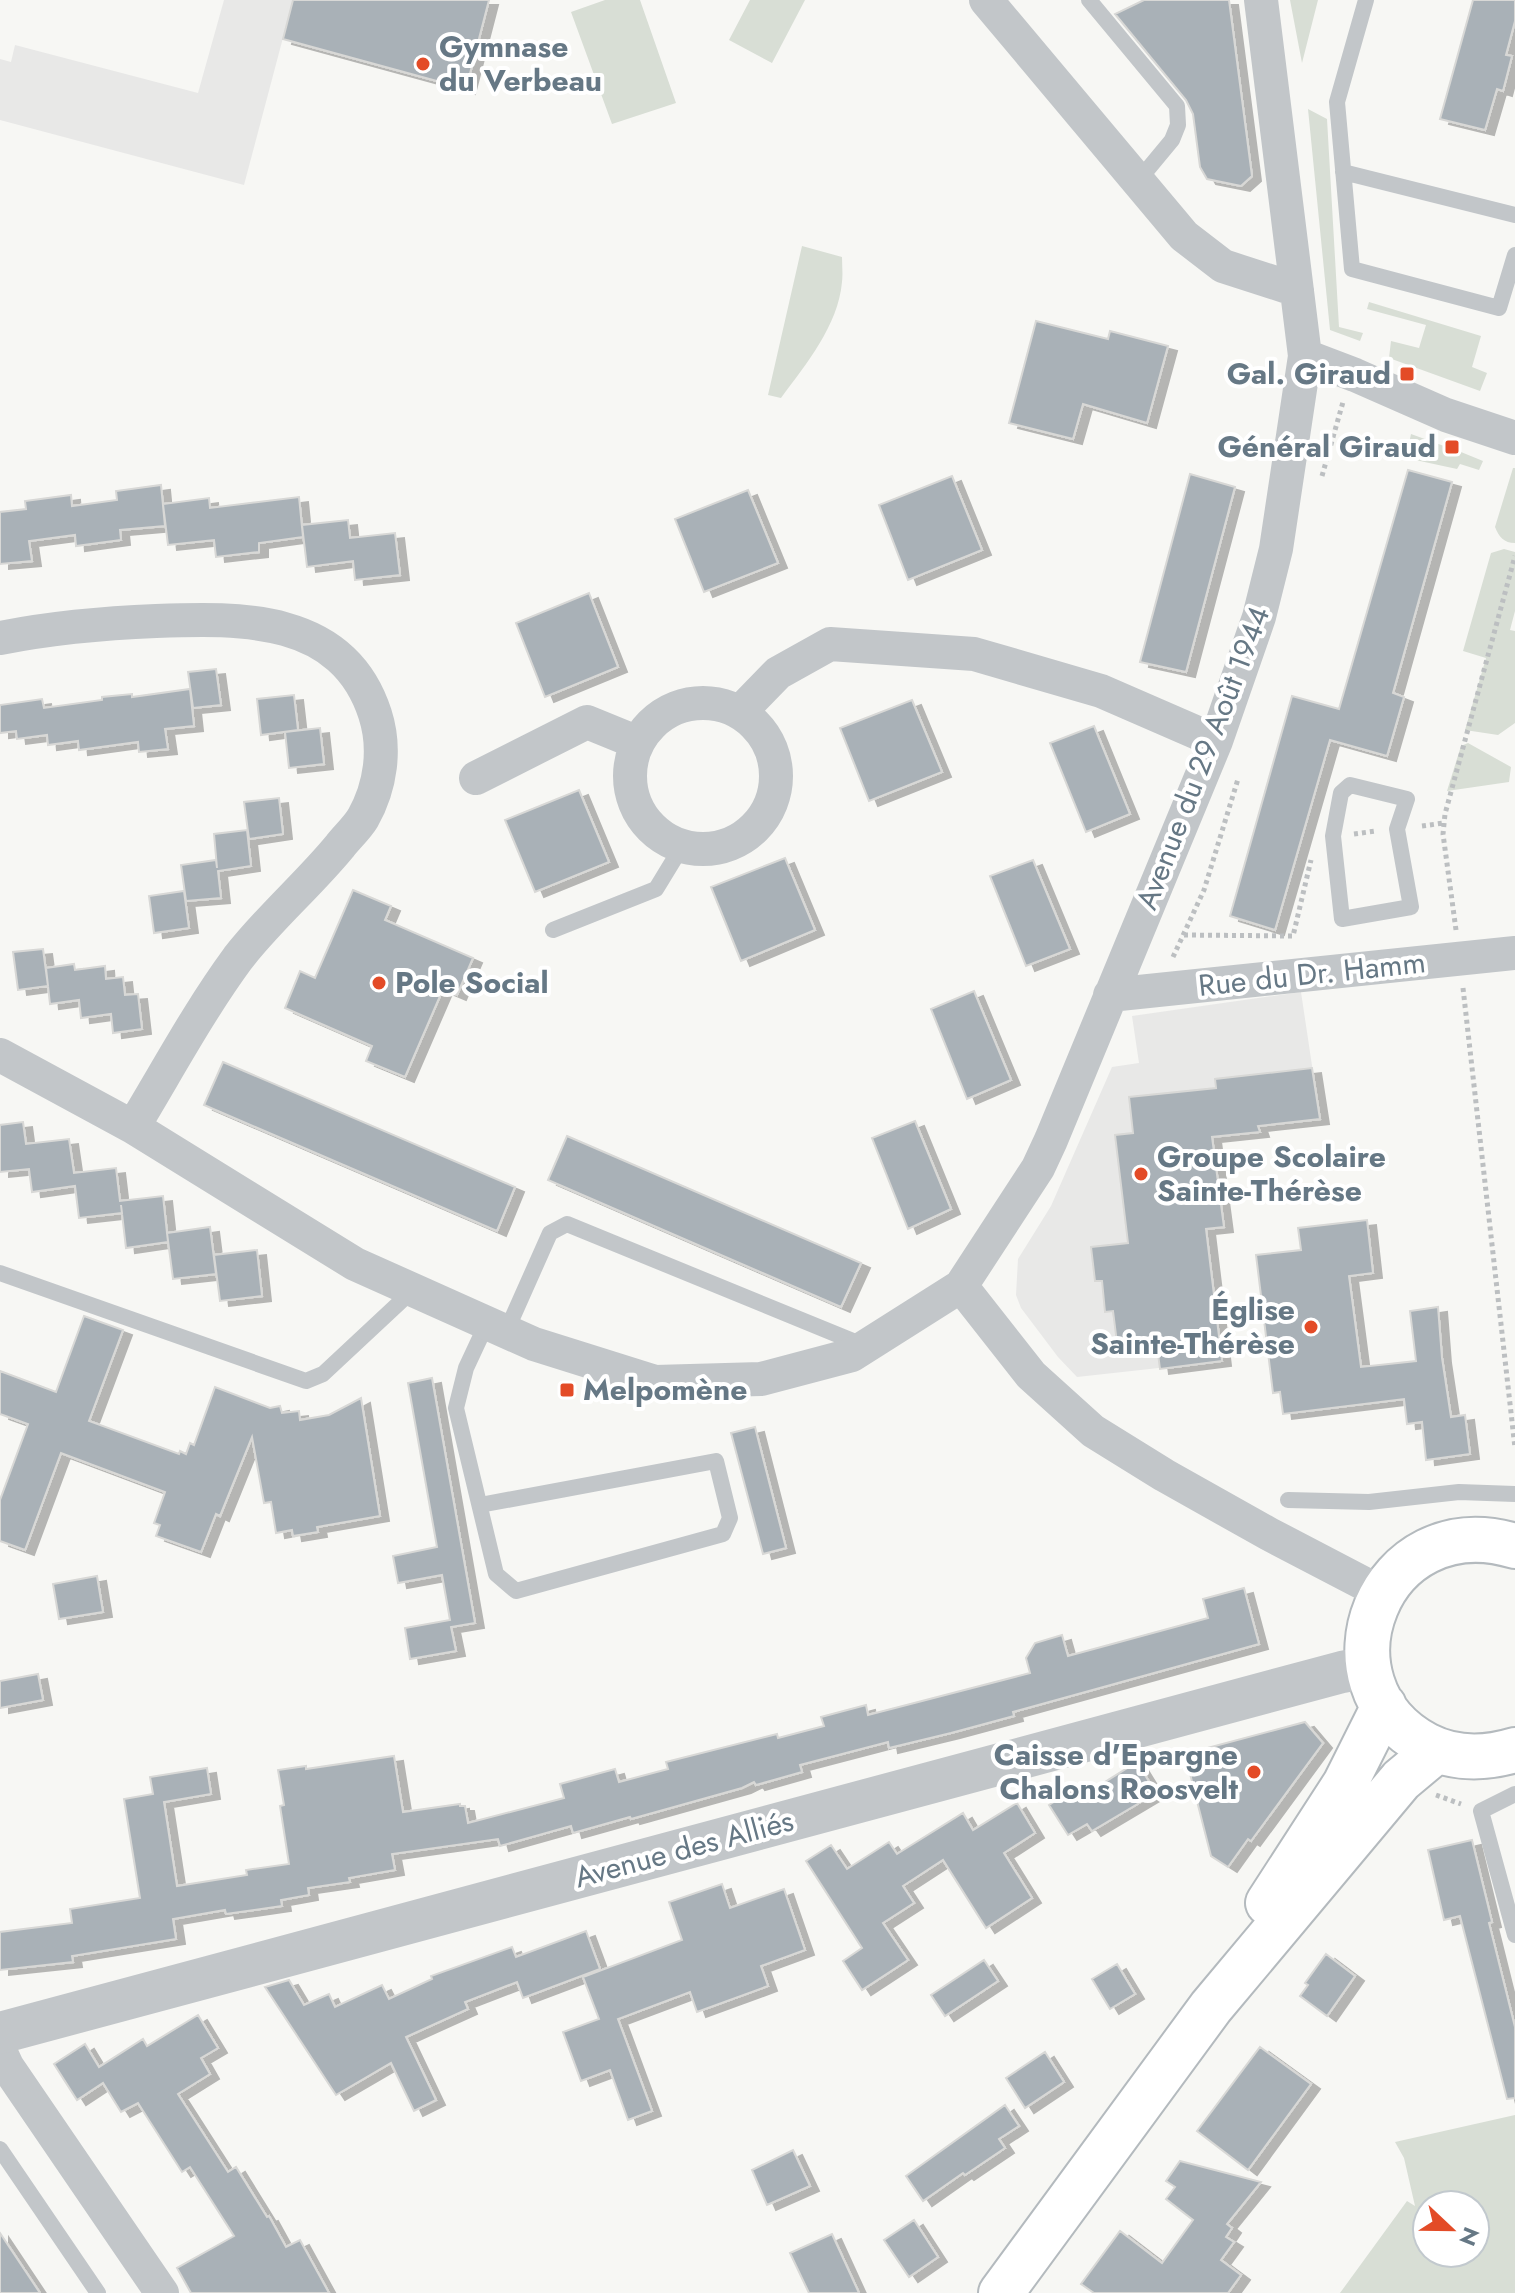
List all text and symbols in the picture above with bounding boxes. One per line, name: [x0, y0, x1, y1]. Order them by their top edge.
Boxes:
place label: Gymnase du Verbeau: [439, 25, 602, 102]
marker: Gymnase du Verbeau: [414, 55, 432, 73]
place label: Gal. Giraud: [1227, 352, 1391, 395]
marker: Gal. Giraud: [1398, 365, 1416, 383]
place label: Général Giraud: [1217, 425, 1436, 468]
marker: Général Giraud: [1443, 438, 1461, 456]
street label: Avenue du 29 Août 1944: [1125, 600, 1280, 916]
street label: Rue du Dr. Hamm: [1196, 940, 1428, 1007]
place label: Pole Social: [395, 961, 549, 1004]
marker: Pole Social: [370, 974, 388, 992]
place label: Groupe Scolaire Sainte-Thérèse: [1157, 1135, 1386, 1212]
marker: Groupe Scolaire Sainte-Thérèse: [1132, 1165, 1150, 1183]
place label: Église Sainte-Thérèse: [1090, 1288, 1295, 1365]
marker: Église Sainte-Thérèse: [1302, 1318, 1320, 1336]
place label: Melpomène: [583, 1368, 747, 1411]
marker: Melpomène: [558, 1381, 576, 1399]
place label: Caisse d'Epargne Chalons Roosvelt: [994, 1733, 1238, 1810]
marker: Caisse d'Epargne Chalons Roosvelt: [1245, 1763, 1263, 1781]
street label: Avenue des Alliés: [570, 1799, 798, 1898]
north arrow: [1411, 2189, 1491, 2269]
text: N: [1451, 2222, 1488, 2251]

